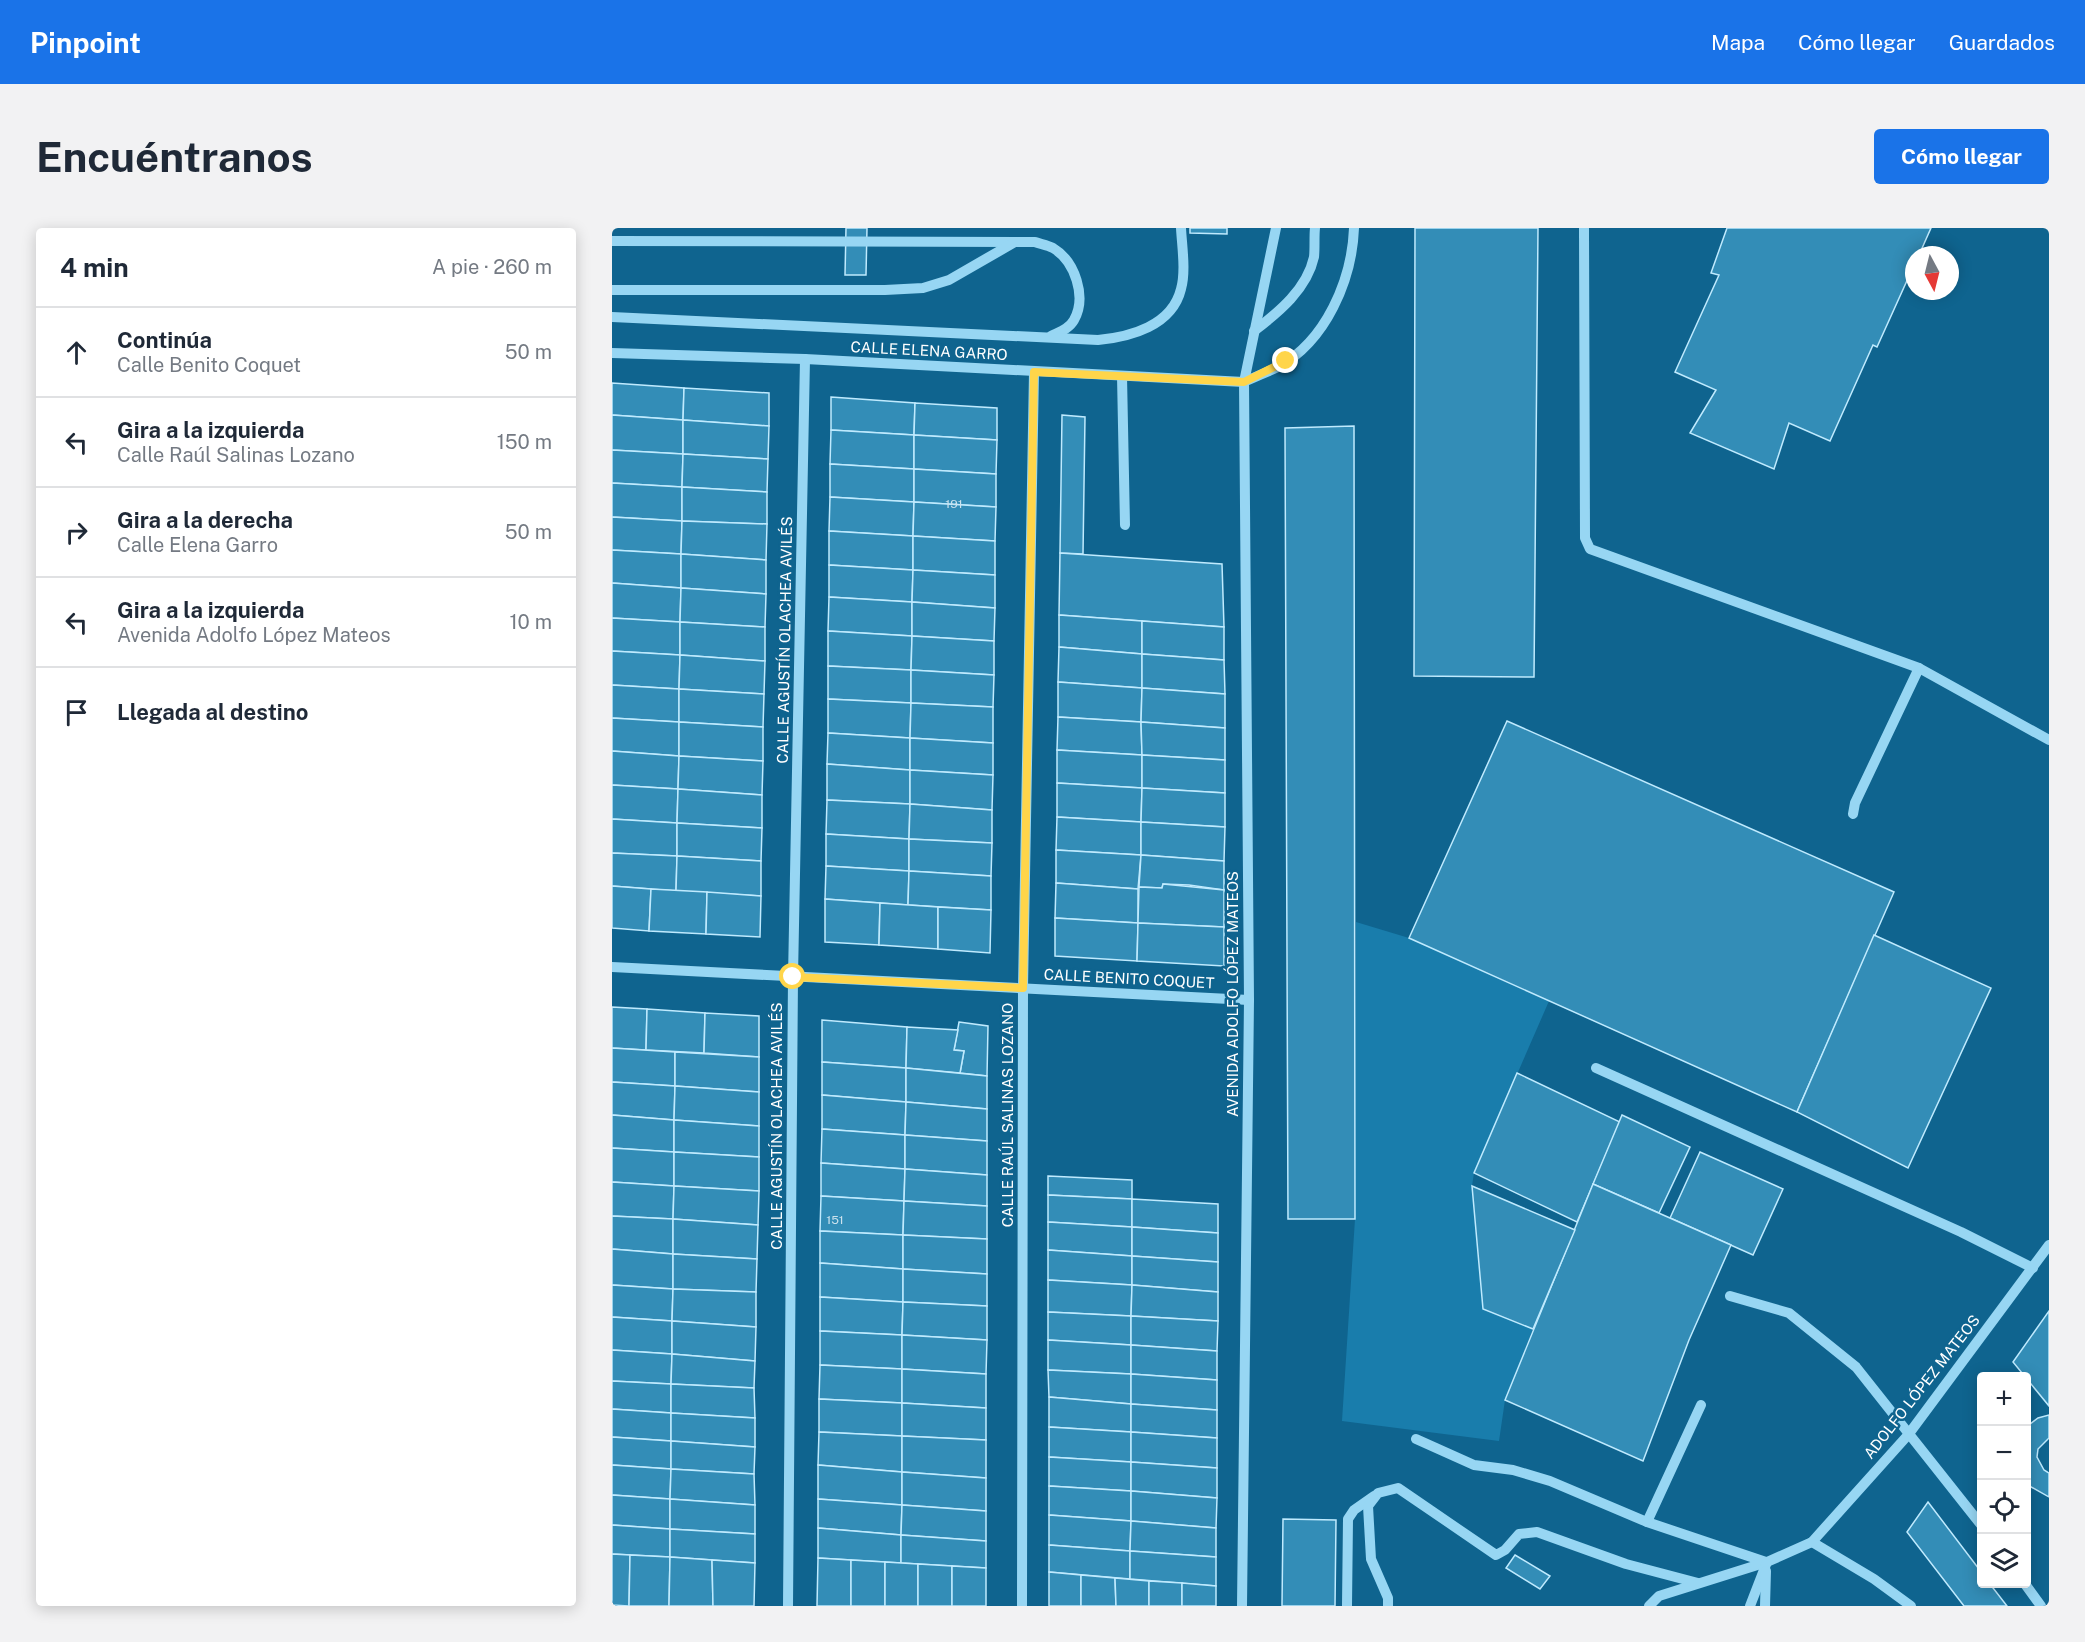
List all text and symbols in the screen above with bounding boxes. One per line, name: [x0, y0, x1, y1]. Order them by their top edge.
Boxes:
text: Pinpoint: [30, 26, 141, 59]
text: Mapa: [1711, 30, 1765, 55]
text: Cómo llegar: [1798, 30, 1916, 55]
text: Guardados: [1949, 30, 2055, 55]
button: Cómo llegar: [1874, 129, 2049, 184]
text: Encuéntranos: [36, 132, 313, 181]
north arrow: [1905, 246, 1959, 300]
text: 4 min: [60, 252, 129, 283]
text: A pie · 260 m: [432, 255, 552, 279]
text: Continúa: [117, 327, 212, 353]
icon: ahead: [60, 336, 93, 369]
street label: CALLE ELENA GARRO: [850, 338, 1008, 363]
text: 50 m: [505, 340, 552, 364]
route end: [1272, 347, 1298, 373]
text: Calle Benito Coquet: [117, 353, 301, 377]
text: Gira a la izquierda: [117, 417, 304, 443]
icon: left: [60, 426, 93, 459]
text: 150 m: [497, 430, 552, 454]
text: Calle Raúl Salinas Lozano: [117, 443, 355, 467]
house number: 191: [945, 497, 963, 511]
text: Gira a la derecha: [117, 507, 293, 533]
icon: right: [60, 516, 93, 549]
street label: CALLE AGUSTÍN OLACHEA AVILÉS: [774, 516, 795, 764]
text: 50 m: [505, 520, 552, 544]
text: Calle Elena Garro: [117, 533, 278, 557]
text: Gira a la izquierda: [117, 597, 304, 623]
icon: left: [60, 606, 93, 639]
text: 10 m: [509, 610, 552, 634]
text: Avenida Adolfo López Mateos: [117, 623, 391, 647]
icon: arrive: [60, 696, 93, 729]
text: Llegada al destino: [117, 699, 308, 725]
street label: AVENIDA ADOLFO LÓPEZ MATEOS: [1223, 871, 1241, 1117]
route start: [779, 963, 805, 989]
street label: CALLE BENITO COQUET: [1043, 966, 1215, 991]
street label: CALLE AGUSTÍN OLACHEA AVILÉS: [768, 1002, 785, 1250]
street label: CALLE RAÚL SALINAS LOZANO: [998, 1003, 1016, 1227]
house number: 151: [826, 1213, 844, 1227]
street label: ADOLFO LÓPEZ MATEOS: [1859, 1311, 1983, 1462]
map controls: [1977, 1372, 2031, 1588]
button: +: [1977, 1372, 2031, 1426]
button: −: [1977, 1426, 2031, 1480]
button: locate: [1977, 1480, 2031, 1534]
button: layers: [1977, 1534, 2031, 1588]

